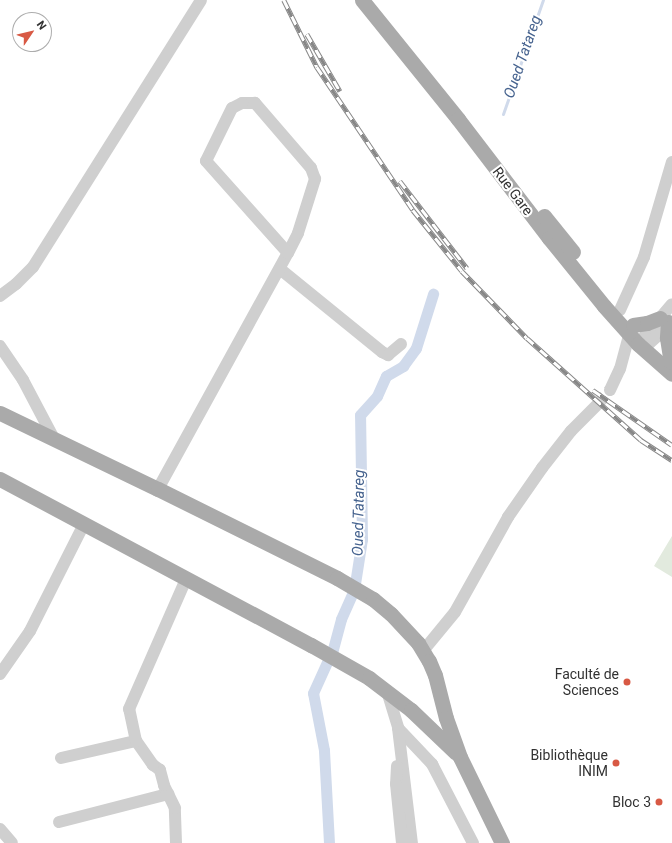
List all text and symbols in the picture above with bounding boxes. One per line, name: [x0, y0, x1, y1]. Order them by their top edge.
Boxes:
north arrow: [12, 12, 52, 52]
water label: Oued Tatareg: [500, 13, 546, 101]
text: N: [34, 18, 49, 32]
street label: Rue Gare: [489, 163, 537, 219]
water label: Oued Tatareg: [349, 469, 369, 557]
place label: Faculté de Sciences: [555, 666, 619, 698]
marker: Faculté de Sciences: [622, 677, 632, 687]
place label: Bibliothèque INIM: [530, 747, 608, 780]
marker: Bibliothèque INIM: [611, 758, 621, 768]
place label: Bloc 3: [612, 794, 651, 810]
marker: Bloc 3: [654, 797, 664, 807]

